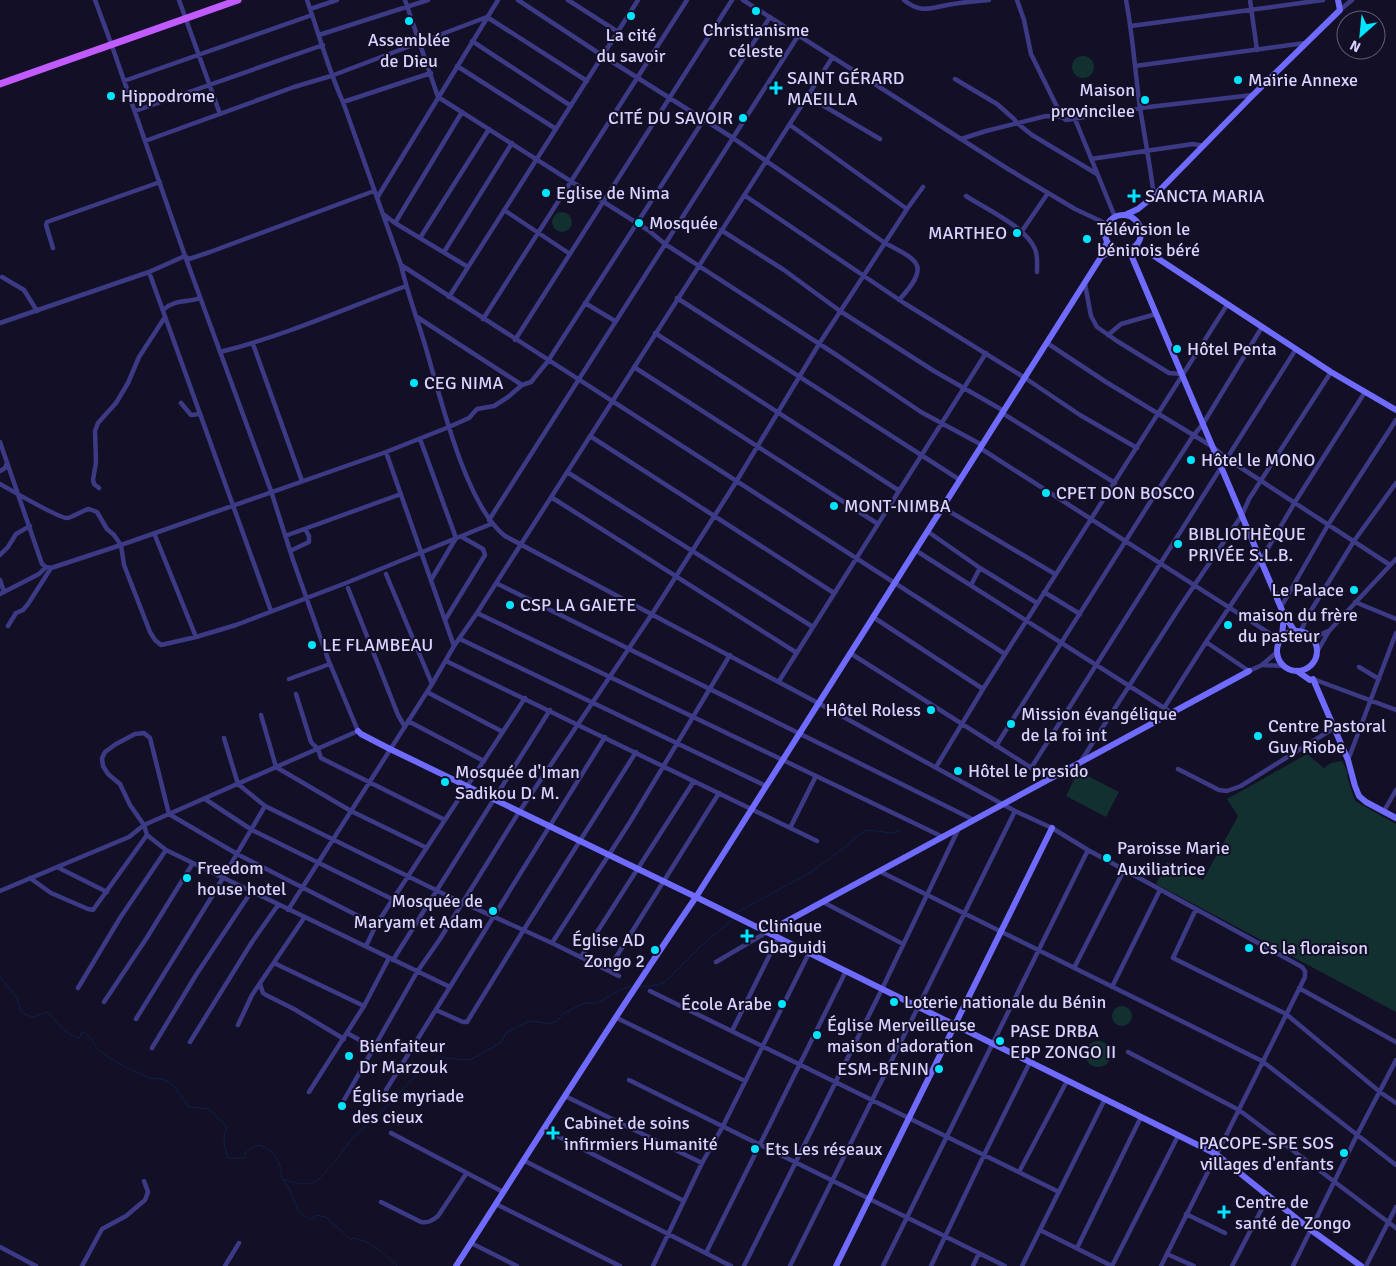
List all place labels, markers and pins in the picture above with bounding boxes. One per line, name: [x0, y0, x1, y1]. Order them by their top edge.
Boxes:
marker: Christianisme céleste: [750, 5, 762, 17]
marker: La cité du savoir: [625, 10, 637, 22]
marker: Assemblée de Dieu: [403, 15, 415, 27]
place label: Christianisme céleste: [703, 19, 809, 62]
place label: La cité du savoir: [597, 24, 666, 67]
place label: Assemblée de Dieu: [368, 29, 450, 72]
place label: SAINT GÉRARD MAEILLA: [787, 67, 904, 110]
place label: Mairie Annexe: [1248, 69, 1358, 91]
marker: Mairie Annexe: [1232, 74, 1244, 86]
place label: Maison provincilee: [1051, 79, 1135, 122]
marker: SAINT GÉRARD MAEILLA: [769, 81, 783, 95]
place label: Hippodrome: [121, 85, 215, 107]
marker: Hippodrome: [105, 90, 117, 102]
marker: Maison provincilee: [1139, 94, 1151, 106]
place label: CITÉ DU SAVOIR: [608, 107, 733, 129]
marker: CITÉ DU SAVOIR: [737, 112, 749, 124]
place label: Eglise de Nima: [556, 182, 670, 204]
place label: SANCTA MARIA: [1145, 185, 1264, 207]
marker: Eglise de Nima: [540, 187, 552, 199]
marker: SANCTA MARIA: [1127, 189, 1141, 203]
place label: Mosquée: [649, 212, 718, 234]
marker: Mosquée: [633, 217, 645, 229]
place label: Télévision le béninois béré: [1097, 218, 1200, 261]
place label: MARTHEO: [928, 222, 1007, 244]
marker: MARTHEO: [1011, 227, 1023, 239]
marker: Télévision le béninois béré: [1081, 233, 1093, 245]
place label: Hôtel Penta: [1187, 338, 1277, 360]
marker: Hôtel Penta: [1171, 343, 1183, 355]
place label: CEG NIMA: [424, 372, 504, 394]
marker: CEG NIMA: [408, 377, 420, 389]
place label: Hôtel le MONO: [1201, 449, 1315, 471]
marker: Hôtel le MONO: [1185, 454, 1197, 466]
place label: CPET DON BOSCO: [1056, 482, 1195, 504]
marker: CPET DON BOSCO: [1040, 487, 1052, 499]
place label: MONT-NIMBA: [844, 495, 951, 517]
marker: MONT-NIMBA: [828, 500, 840, 512]
place label: BIBLIOTHÈQUE PRIVÉE S.L.B.: [1188, 523, 1306, 566]
marker: BIBLIOTHÈQUE PRIVÉE S.L.B.: [1172, 538, 1184, 550]
place label: Le Palace: [1271, 579, 1344, 601]
marker: Le Palace: [1348, 584, 1360, 596]
place label: CSP LA GAIETE: [520, 594, 636, 616]
marker: CSP LA GAIETE: [504, 599, 516, 611]
place label: maison du frère du pasteur: [1238, 604, 1358, 647]
marker: maison du frère du pasteur: [1222, 619, 1234, 631]
place label: LE FLAMBEAU: [322, 634, 433, 656]
marker: LE FLAMBEAU: [306, 639, 318, 651]
place label: Hôtel Roless: [825, 699, 921, 721]
place label: Mission évangélique de la foi int: [1021, 703, 1177, 746]
marker: Hôtel Roless: [925, 704, 937, 716]
place label: Centre Pastoral Guy Riobe: [1268, 715, 1386, 758]
marker: Mission évangélique de la foi int: [1005, 718, 1017, 730]
marker: Centre Pastoral Guy Riobe: [1252, 730, 1264, 742]
place label: Hôtel le presido: [968, 760, 1088, 782]
place label: Mosquée d'Iman Sadikou D. M.: [455, 761, 580, 804]
marker: Hôtel le presido: [952, 765, 964, 777]
marker: Mosquée d'Iman Sadikou D. M.: [439, 776, 451, 788]
place label: Paroisse Marie Auxiliatrice: [1117, 837, 1230, 880]
marker: Paroisse Marie Auxiliatrice: [1101, 852, 1113, 864]
place label: Freedom house hotel: [197, 857, 286, 900]
marker: Freedom house hotel: [181, 872, 193, 884]
place label: Mosquée de Maryam et Adam: [353, 890, 483, 933]
marker: Mosquée de Maryam et Adam: [487, 905, 499, 917]
place label: Clinique Gbaguidi: [758, 915, 827, 958]
place label: Église AD Zongo 2: [572, 929, 645, 972]
marker: Clinique Gbaguidi: [740, 929, 754, 943]
place label: Cs la floraison: [1259, 937, 1368, 959]
marker: Cs la floraison: [1243, 942, 1255, 954]
marker: Église AD Zongo 2: [649, 944, 661, 956]
place label: Loterie nationale du Bénin: [904, 991, 1106, 1013]
place label: École Arabe: [681, 993, 772, 1015]
marker: Loterie nationale du Bénin: [888, 996, 900, 1008]
marker: École Arabe: [776, 998, 788, 1010]
place label: Église Merveilleuse maison d'adoration: [827, 1014, 976, 1057]
place label: PASE DRBA EPP ZONGO II: [1010, 1020, 1116, 1063]
marker: Église Merveilleuse maison d'adoration: [811, 1029, 823, 1041]
place label: Bienfaiteur Dr Marzouk: [359, 1035, 448, 1078]
marker: PASE DRBA EPP ZONGO II: [994, 1035, 1006, 1047]
marker: Bienfaiteur Dr Marzouk: [343, 1050, 355, 1062]
place label: ESM-BENIN: [837, 1058, 929, 1080]
marker: ESM-BENIN: [933, 1063, 945, 1075]
place label: Église myriade des cieux: [352, 1085, 464, 1128]
marker: Église myriade des cieux: [336, 1100, 348, 1112]
place label: Cabinet de soins infirmiers Humanité: [564, 1112, 718, 1155]
marker: Cabinet de soins infirmiers Humanité: [546, 1126, 560, 1140]
place label: PACOPE-SPE SOS villages d'enfants: [1199, 1132, 1334, 1175]
place label: Ets Les réseaux: [765, 1138, 883, 1160]
marker: Ets Les réseaux: [749, 1143, 761, 1155]
marker: PACOPE-SPE SOS villages d'enfants: [1338, 1147, 1350, 1159]
place label: Centre de santé de Zongo: [1235, 1191, 1351, 1234]
marker: Centre de santé de Zongo: [1217, 1205, 1231, 1219]

